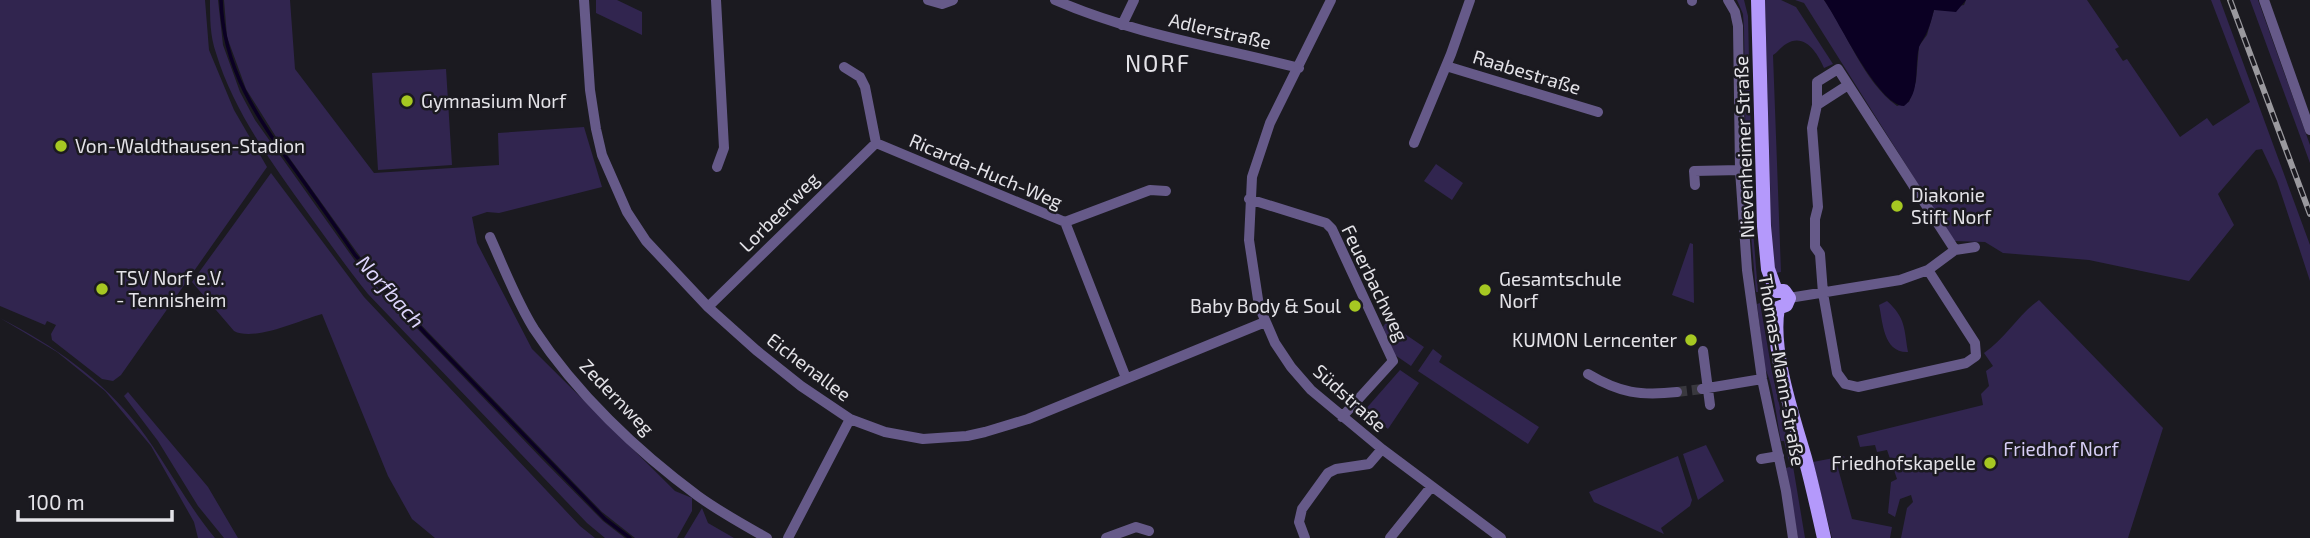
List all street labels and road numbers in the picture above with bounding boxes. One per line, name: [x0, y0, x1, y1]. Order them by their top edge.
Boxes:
street label: Adlerstraße: [1167, 8, 1273, 53]
street label: Raabestraße: [1470, 44, 1584, 99]
street label: Nievenheimer Straße: [1729, 55, 1758, 239]
street label: Ricarda-Huch-Weg: [906, 128, 1067, 213]
street label: Lorbeerweg: [734, 167, 824, 256]
street label: Feuerbachweg: [1337, 221, 1414, 345]
street label: Thomas-Mann-Straße: [1754, 272, 1811, 468]
street label: Eichenallee: [763, 328, 856, 406]
street label: Zedernweg: [575, 354, 660, 440]
street label: Südstraße: [1309, 359, 1392, 436]

